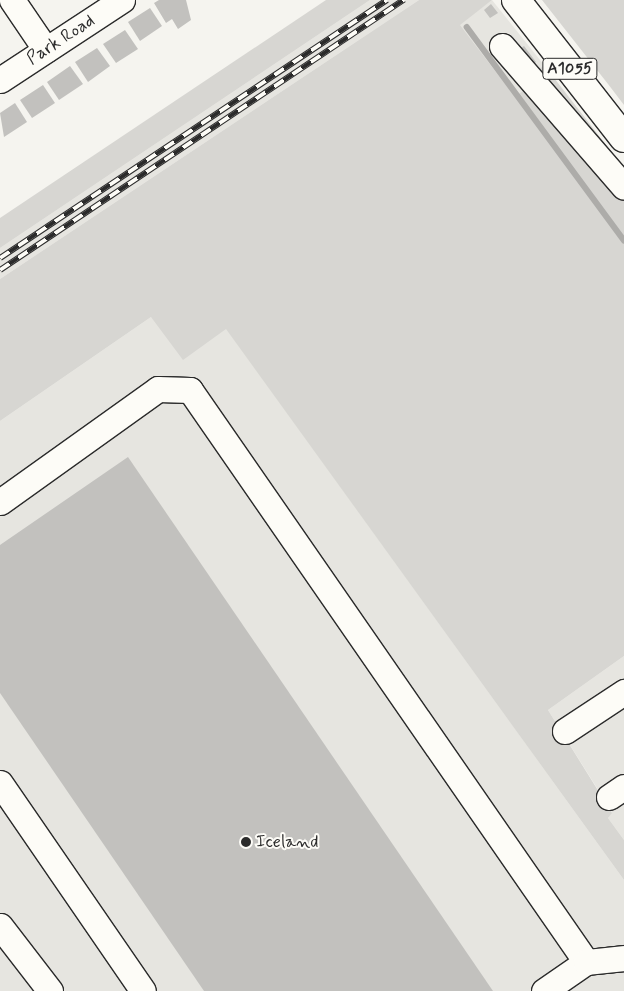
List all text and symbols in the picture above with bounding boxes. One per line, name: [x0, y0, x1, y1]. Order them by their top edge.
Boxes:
street label: Park Road: [23, 10, 99, 70]
road number: A1055: [541, 56, 599, 82]
place label: Iceland: [256, 831, 318, 853]
marker: Iceland: [240, 836, 252, 848]

